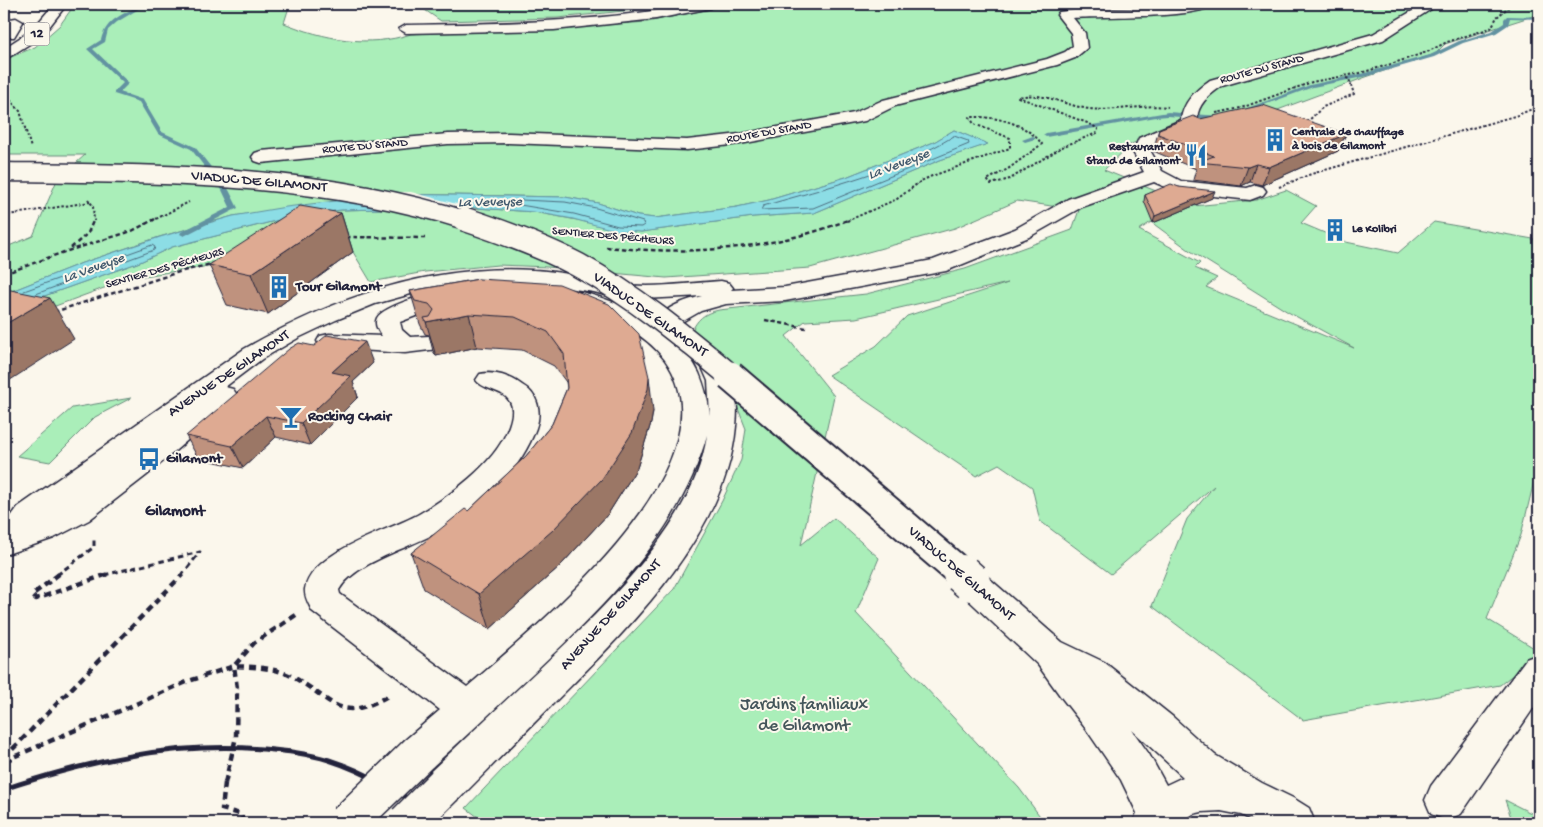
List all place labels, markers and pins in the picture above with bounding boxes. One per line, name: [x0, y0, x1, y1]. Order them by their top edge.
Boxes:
place label: Centrale de chauffage à bois de Gilamont: [1291, 126, 1405, 154]
building icon: Centrale de chauffage à bois de Gilamont: [1262, 127, 1288, 153]
place label: Restaurant du Stand de Gilamont: [1086, 141, 1181, 169]
restaurant icon: Restaurant du Stand de Gilamont: [1183, 142, 1209, 168]
building icon: Le Kolibri: [1322, 217, 1348, 243]
place label: Le Kolibri: [1352, 223, 1397, 237]
building icon: Tour Gilamont: [266, 274, 292, 300]
place label: Tour Gilamont: [295, 278, 383, 296]
bar icon: Rocking Chair: [278, 404, 304, 430]
place label: Rocking Chair: [307, 408, 393, 426]
bus stop icon: Gilamont: [136, 446, 162, 472]
place label: Gilamont: [166, 450, 224, 468]

